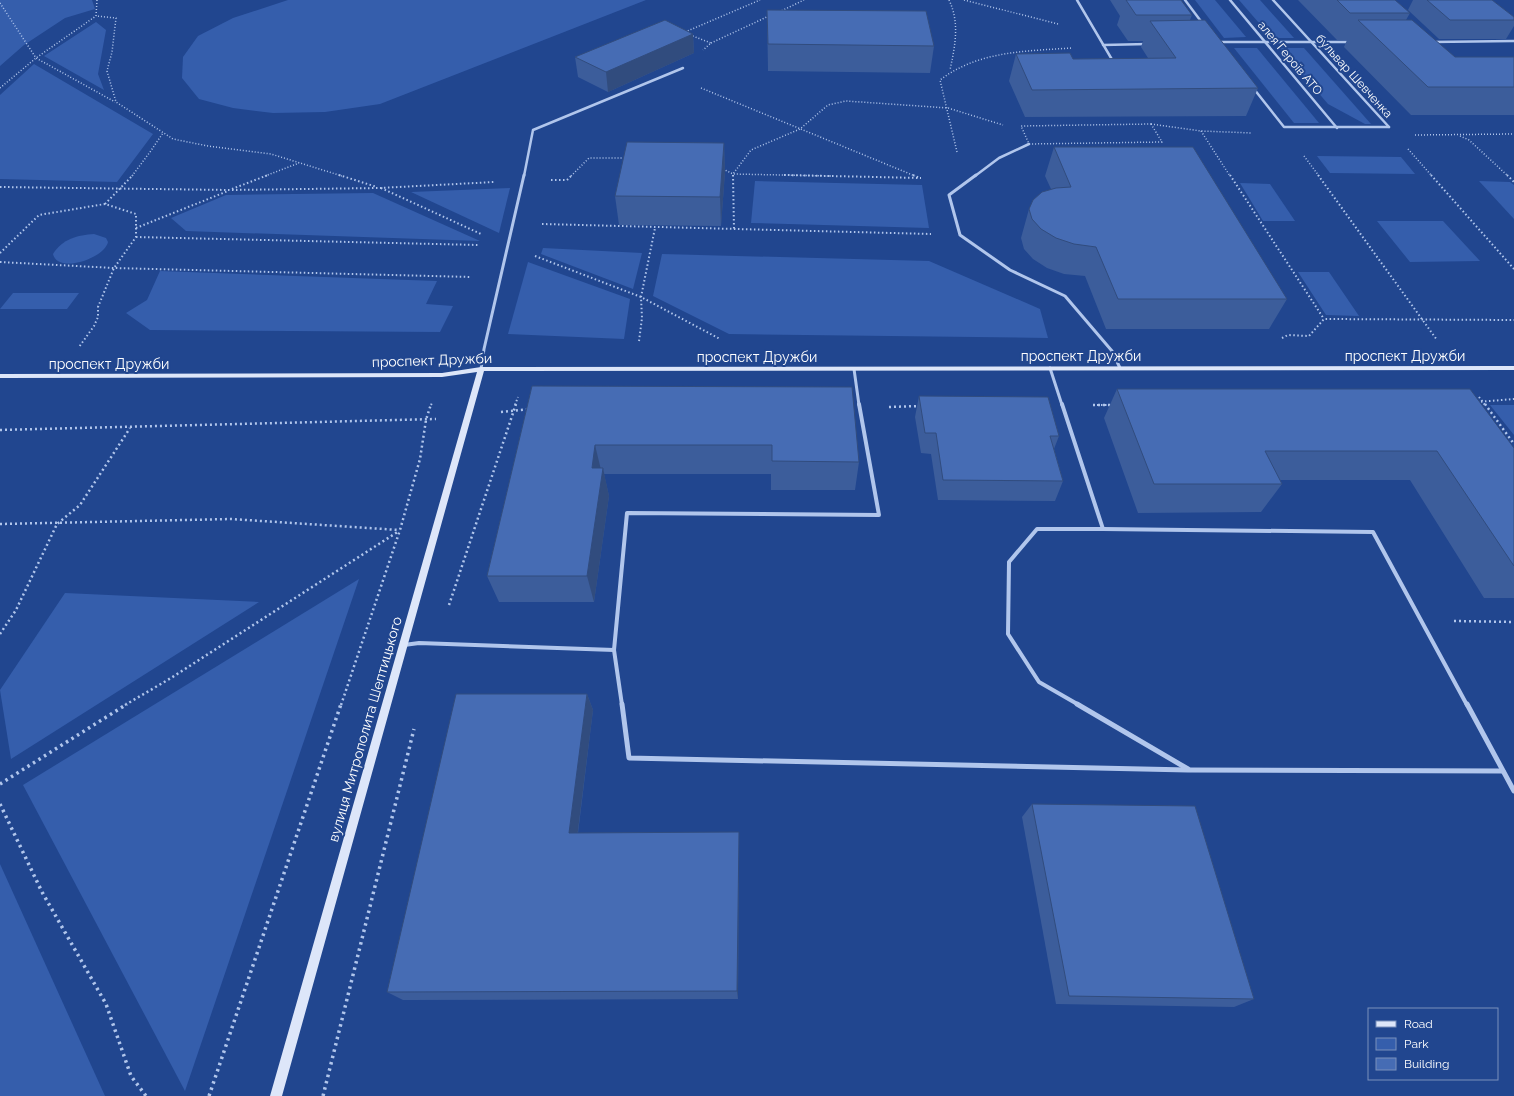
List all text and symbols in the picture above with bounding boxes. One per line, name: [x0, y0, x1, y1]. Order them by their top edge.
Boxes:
street label: алея Героїв АТО: [1255, 18, 1325, 98]
street label: бульвар Шевченка: [1313, 31, 1395, 121]
street label: проспект Дружби: [1021, 348, 1141, 364]
street label: проспект Дружби: [1345, 348, 1465, 364]
street label: проспект Дружби: [697, 349, 817, 365]
street label: проспект Дружби: [371, 350, 493, 370]
street label: проспект Дружби: [49, 356, 169, 372]
street label: вулиця Митрополита Шептицького: [325, 615, 405, 843]
legend: [1368, 1008, 1498, 1080]
text: Road: [1404, 1017, 1433, 1031]
text: Park: [1404, 1037, 1429, 1051]
text: Building: [1404, 1057, 1450, 1071]

